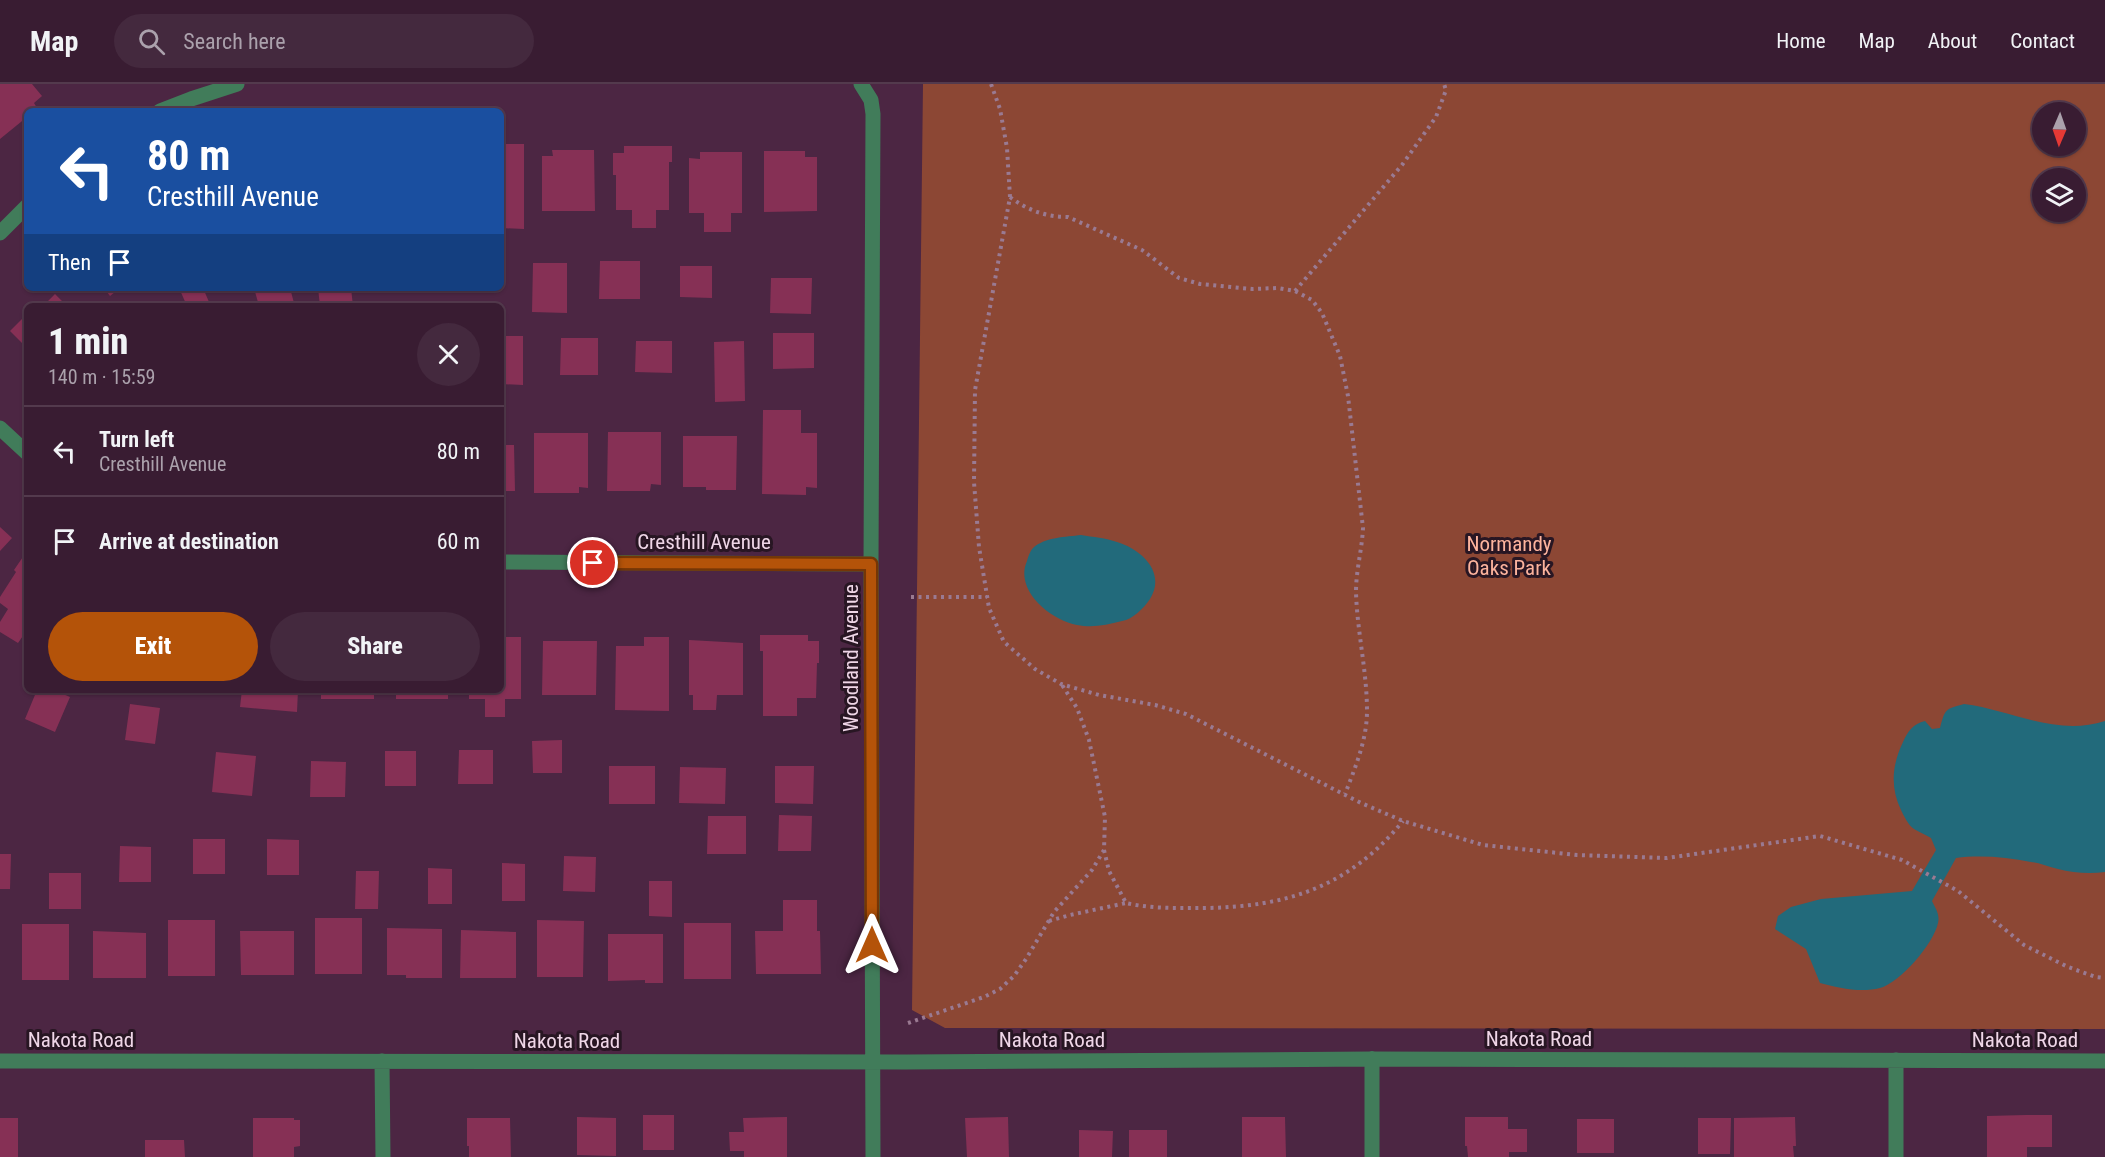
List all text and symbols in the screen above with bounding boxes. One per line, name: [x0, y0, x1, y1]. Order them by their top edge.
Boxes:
search box: [114, 14, 534, 68]
text: Map: [30, 25, 78, 58]
icon: search: [135, 25, 168, 58]
text: Search here: [183, 29, 286, 54]
text: Home: [1776, 29, 1826, 53]
text: Map: [1859, 29, 1895, 53]
text: About: [1928, 29, 1977, 53]
text: Contact: [2010, 29, 2075, 53]
north arrow: [2032, 102, 2086, 156]
map controls: [2032, 102, 2086, 222]
text: 80 m: [147, 131, 230, 180]
icon: left: [48, 132, 126, 210]
button: layers: [2032, 168, 2086, 222]
text: Cresthill Avenue: [147, 181, 319, 213]
icon: arrive: [103, 246, 136, 279]
text: Then: [48, 250, 91, 275]
text: 1 min: [48, 321, 128, 363]
button: close: [417, 323, 480, 386]
text: 140 m · 15:59: [48, 365, 155, 389]
text: Turn left: [99, 427, 174, 452]
icon: left: [48, 435, 81, 468]
text: 80 m: [437, 439, 480, 464]
text: Cresthill Avenue: [99, 452, 226, 476]
icon: arrive: [48, 525, 81, 558]
text: Arrive at destination: [99, 529, 279, 554]
text: 60 m: [437, 529, 480, 554]
street label: Cresthill Avenue: [637, 530, 771, 554]
park label: Normandy Oaks Park: [1466, 532, 1552, 580]
pin: [567, 537, 618, 588]
icon: arrive: [576, 546, 609, 579]
street label: Woodland Avenue: [839, 584, 863, 732]
button: Exit: [48, 612, 258, 681]
button: Share: [270, 612, 480, 681]
position arrow: [840, 913, 904, 977]
street label: Nakota Road: [1486, 1027, 1592, 1051]
street label: Nakota Road: [28, 1028, 134, 1052]
street label: Nakota Road: [999, 1028, 1105, 1052]
street label: Nakota Road: [1972, 1028, 2078, 1052]
street label: Nakota Road: [514, 1029, 620, 1053]

